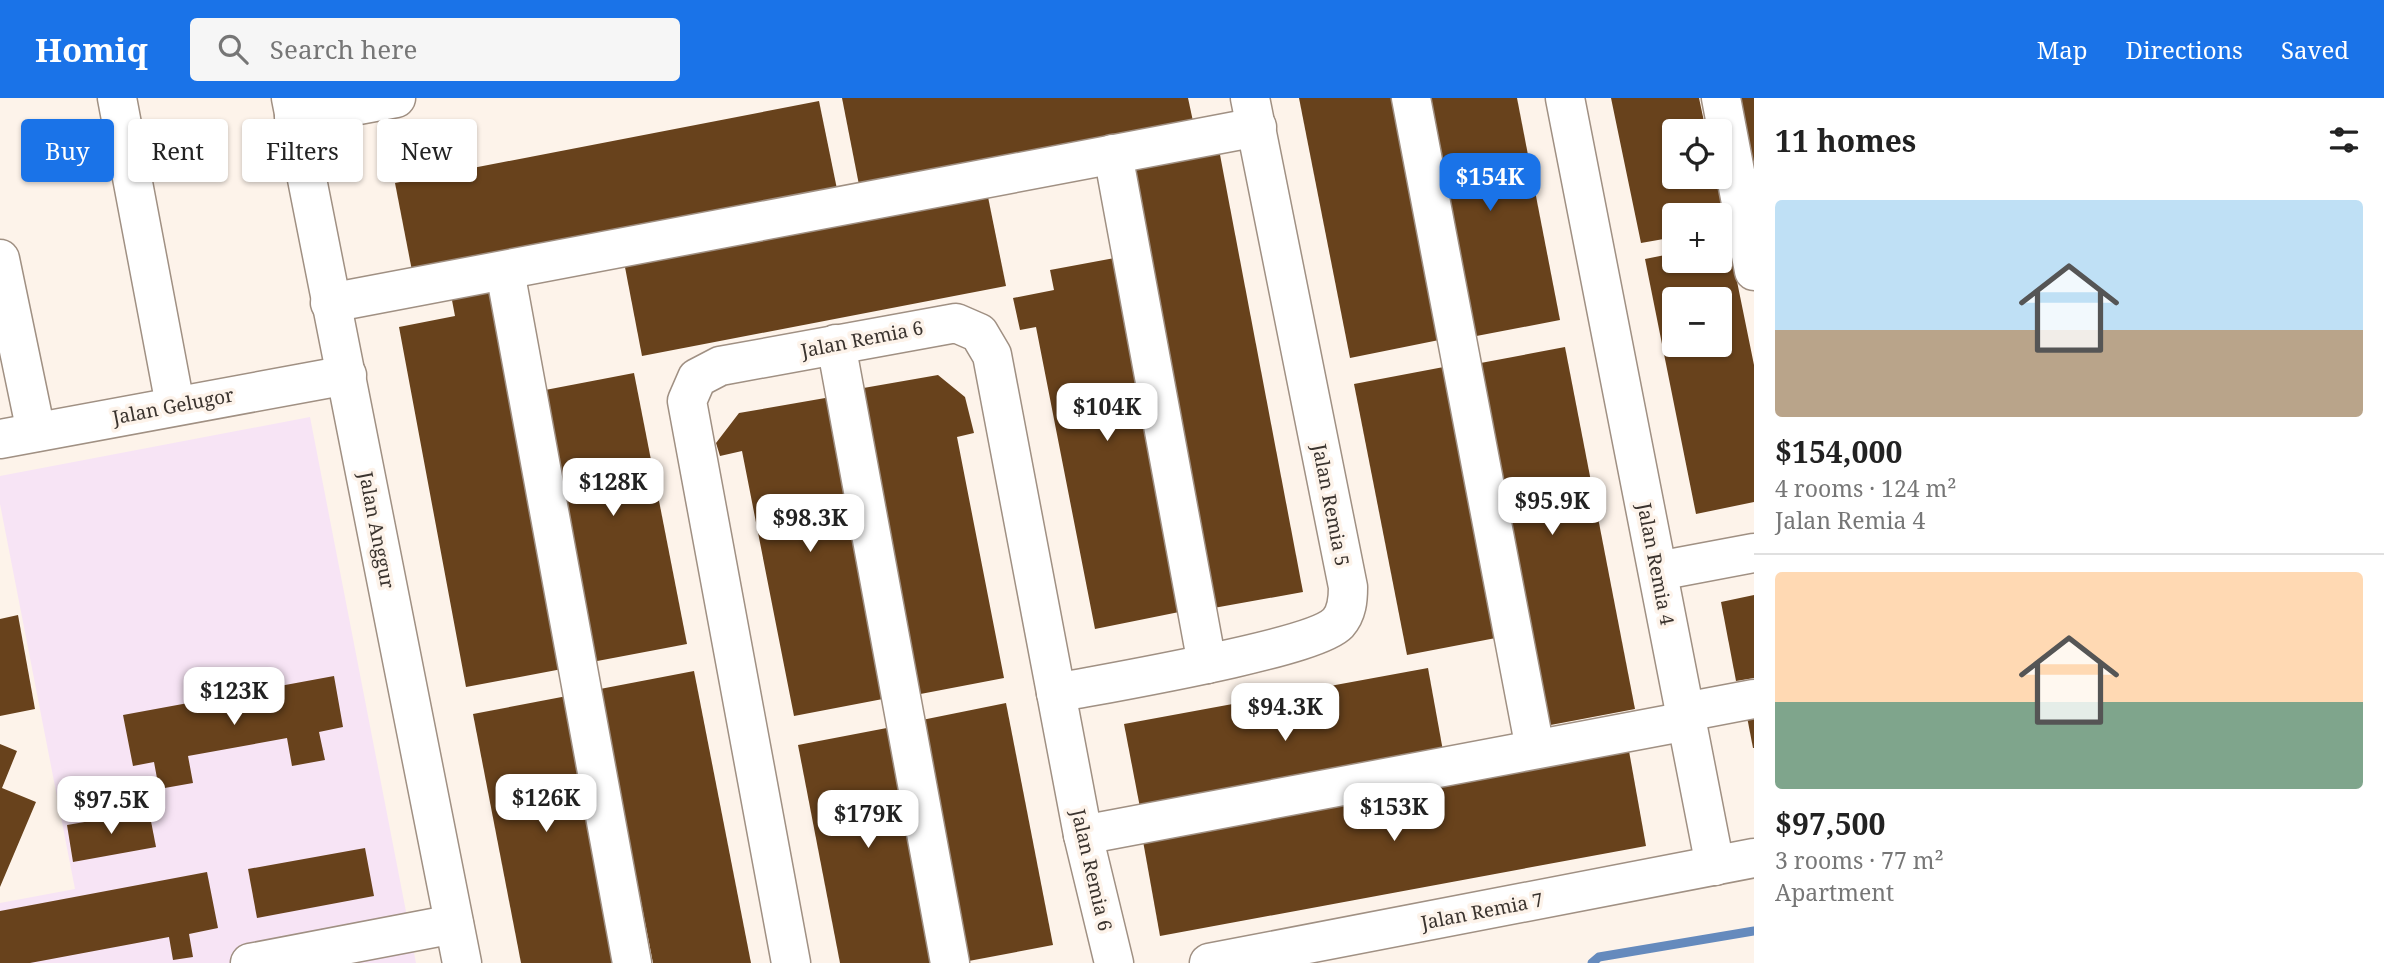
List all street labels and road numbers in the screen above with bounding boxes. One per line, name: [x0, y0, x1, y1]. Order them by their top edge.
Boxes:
street label: Jalan Remia 6: [798, 314, 925, 364]
street label: Jalan Gelugor: [109, 381, 236, 431]
street label: Jalan Remia 5: [1306, 441, 1356, 568]
street label: Jalan Anggur: [353, 468, 401, 591]
street label: Jalan Remia 4: [1631, 500, 1681, 628]
street label: Jalan Remia 6: [1065, 806, 1119, 933]
street label: Jalan Remia 7: [1418, 886, 1545, 936]

